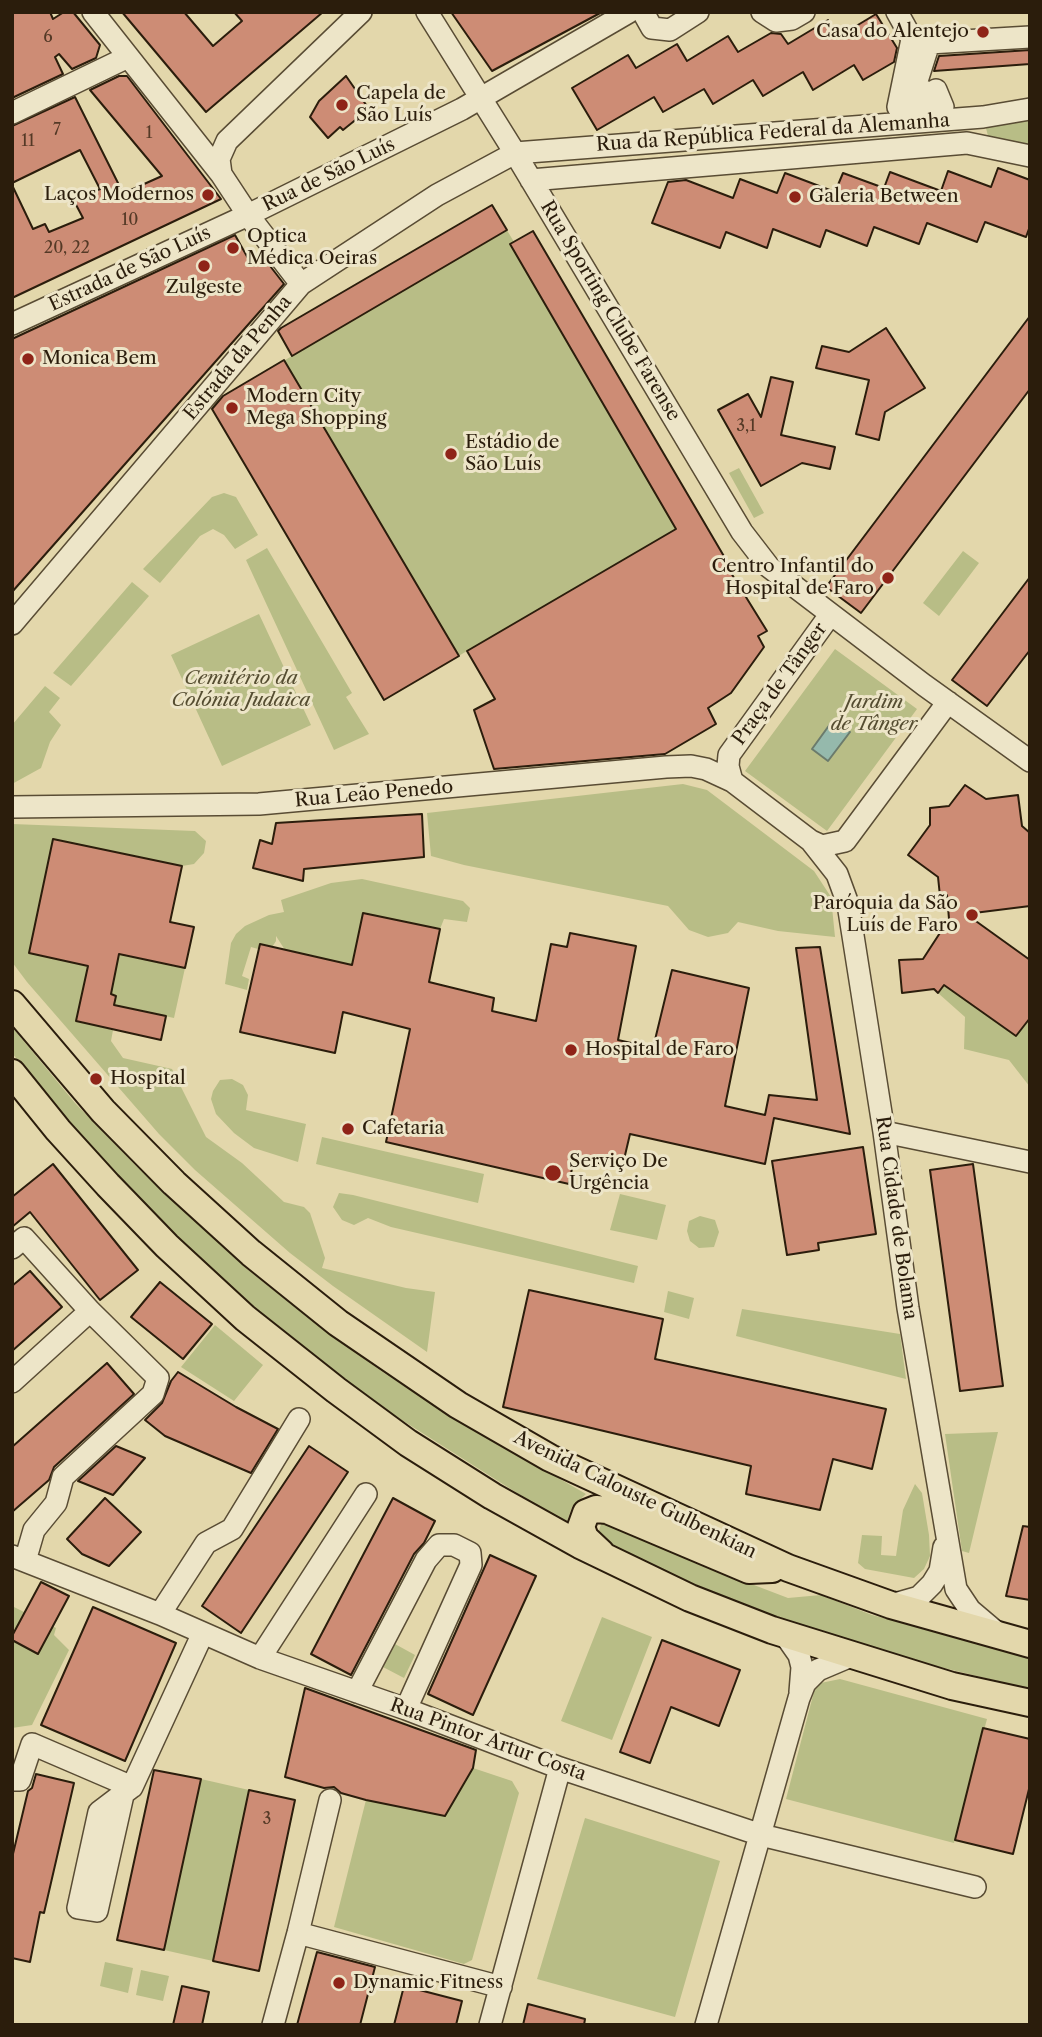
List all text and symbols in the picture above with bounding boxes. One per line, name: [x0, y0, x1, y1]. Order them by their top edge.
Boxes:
place label: Casa do Alentejo: [816, 21, 969, 43]
marker: Casa do Alentejo: [975, 24, 991, 40]
house number: 6: [43, 27, 53, 47]
place label: Capela de São Luís: [356, 83, 446, 127]
marker: Capela de São Luís: [334, 97, 350, 113]
street label: Rua da República Federal da Alemanha: [595, 109, 951, 157]
house number: 7: [53, 120, 61, 140]
house number: 1: [146, 123, 152, 143]
house number: 11: [21, 131, 35, 151]
street label: Rua de São Luís: [259, 133, 399, 217]
place label: Laços Modernos: [44, 184, 194, 206]
place label: Galeria Between: [809, 186, 959, 208]
marker: Laços Modernos: [200, 187, 216, 203]
marker: Galeria Between: [787, 189, 803, 205]
street label: Rua Sporting Clube Farense: [535, 197, 685, 425]
house number: 10: [122, 210, 138, 230]
street label: Estrada de São Luís: [45, 221, 215, 317]
place label: Optica Médica Oeiras: [247, 226, 377, 270]
house number: 20, 22: [44, 238, 90, 258]
marker: Optica Médica Oeiras: [225, 240, 241, 256]
marker: Zulgeste: [196, 258, 212, 274]
place label: Zulgeste: [166, 277, 242, 299]
street label: Estrada da Penha: [179, 291, 297, 425]
place label: Monica Bem: [42, 348, 157, 370]
marker: Monica Bem: [20, 351, 36, 367]
place label: Modern City Mega Shopping: [246, 386, 386, 430]
marker: Modern City Mega Shopping: [224, 400, 240, 416]
house number: 3,1: [736, 416, 756, 436]
place label: Estádio de São Luís: [465, 432, 559, 476]
marker: Estádio de São Luís: [443, 446, 459, 462]
place label: Centro Infantil do Hospital de Faro: [711, 556, 874, 600]
marker: Centro Infantil do Hospital de Faro: [880, 570, 896, 586]
street label: Praça de Tânger: [728, 618, 832, 750]
park label: Cemitério da Colónia Judaica: [171, 668, 311, 712]
park label: Jardim de Tânger: [831, 692, 917, 736]
street label: Rua Leão Penedo: [294, 776, 454, 812]
place label: Paróquia da São Luís de Faro: [813, 893, 958, 937]
marker: Paróquia da São Luís de Faro: [964, 907, 980, 923]
place label: Hospital de Faro: [585, 1039, 734, 1061]
marker: Hospital de Faro: [563, 1042, 579, 1058]
place label: Hospital: [110, 1068, 186, 1090]
marker: Hospital: [88, 1071, 104, 1087]
street label: Rua Cidade de Bolama: [870, 1115, 922, 1321]
place label: Cafetaria: [362, 1118, 444, 1140]
marker: Cafetaria: [340, 1121, 356, 1137]
place label: Serviço De Urgência: [569, 1151, 668, 1195]
marker: Serviço De Urgência: [543, 1163, 563, 1183]
street label: Avenida Calouste Gulbenkian: [510, 1426, 760, 1564]
street label: Rua Pintor Artur Costa: [387, 1694, 589, 1786]
house number: 3: [263, 1809, 271, 1829]
place label: Dynamic Fitness: [353, 1972, 503, 1994]
marker: Dynamic Fitness: [331, 1975, 347, 1991]

